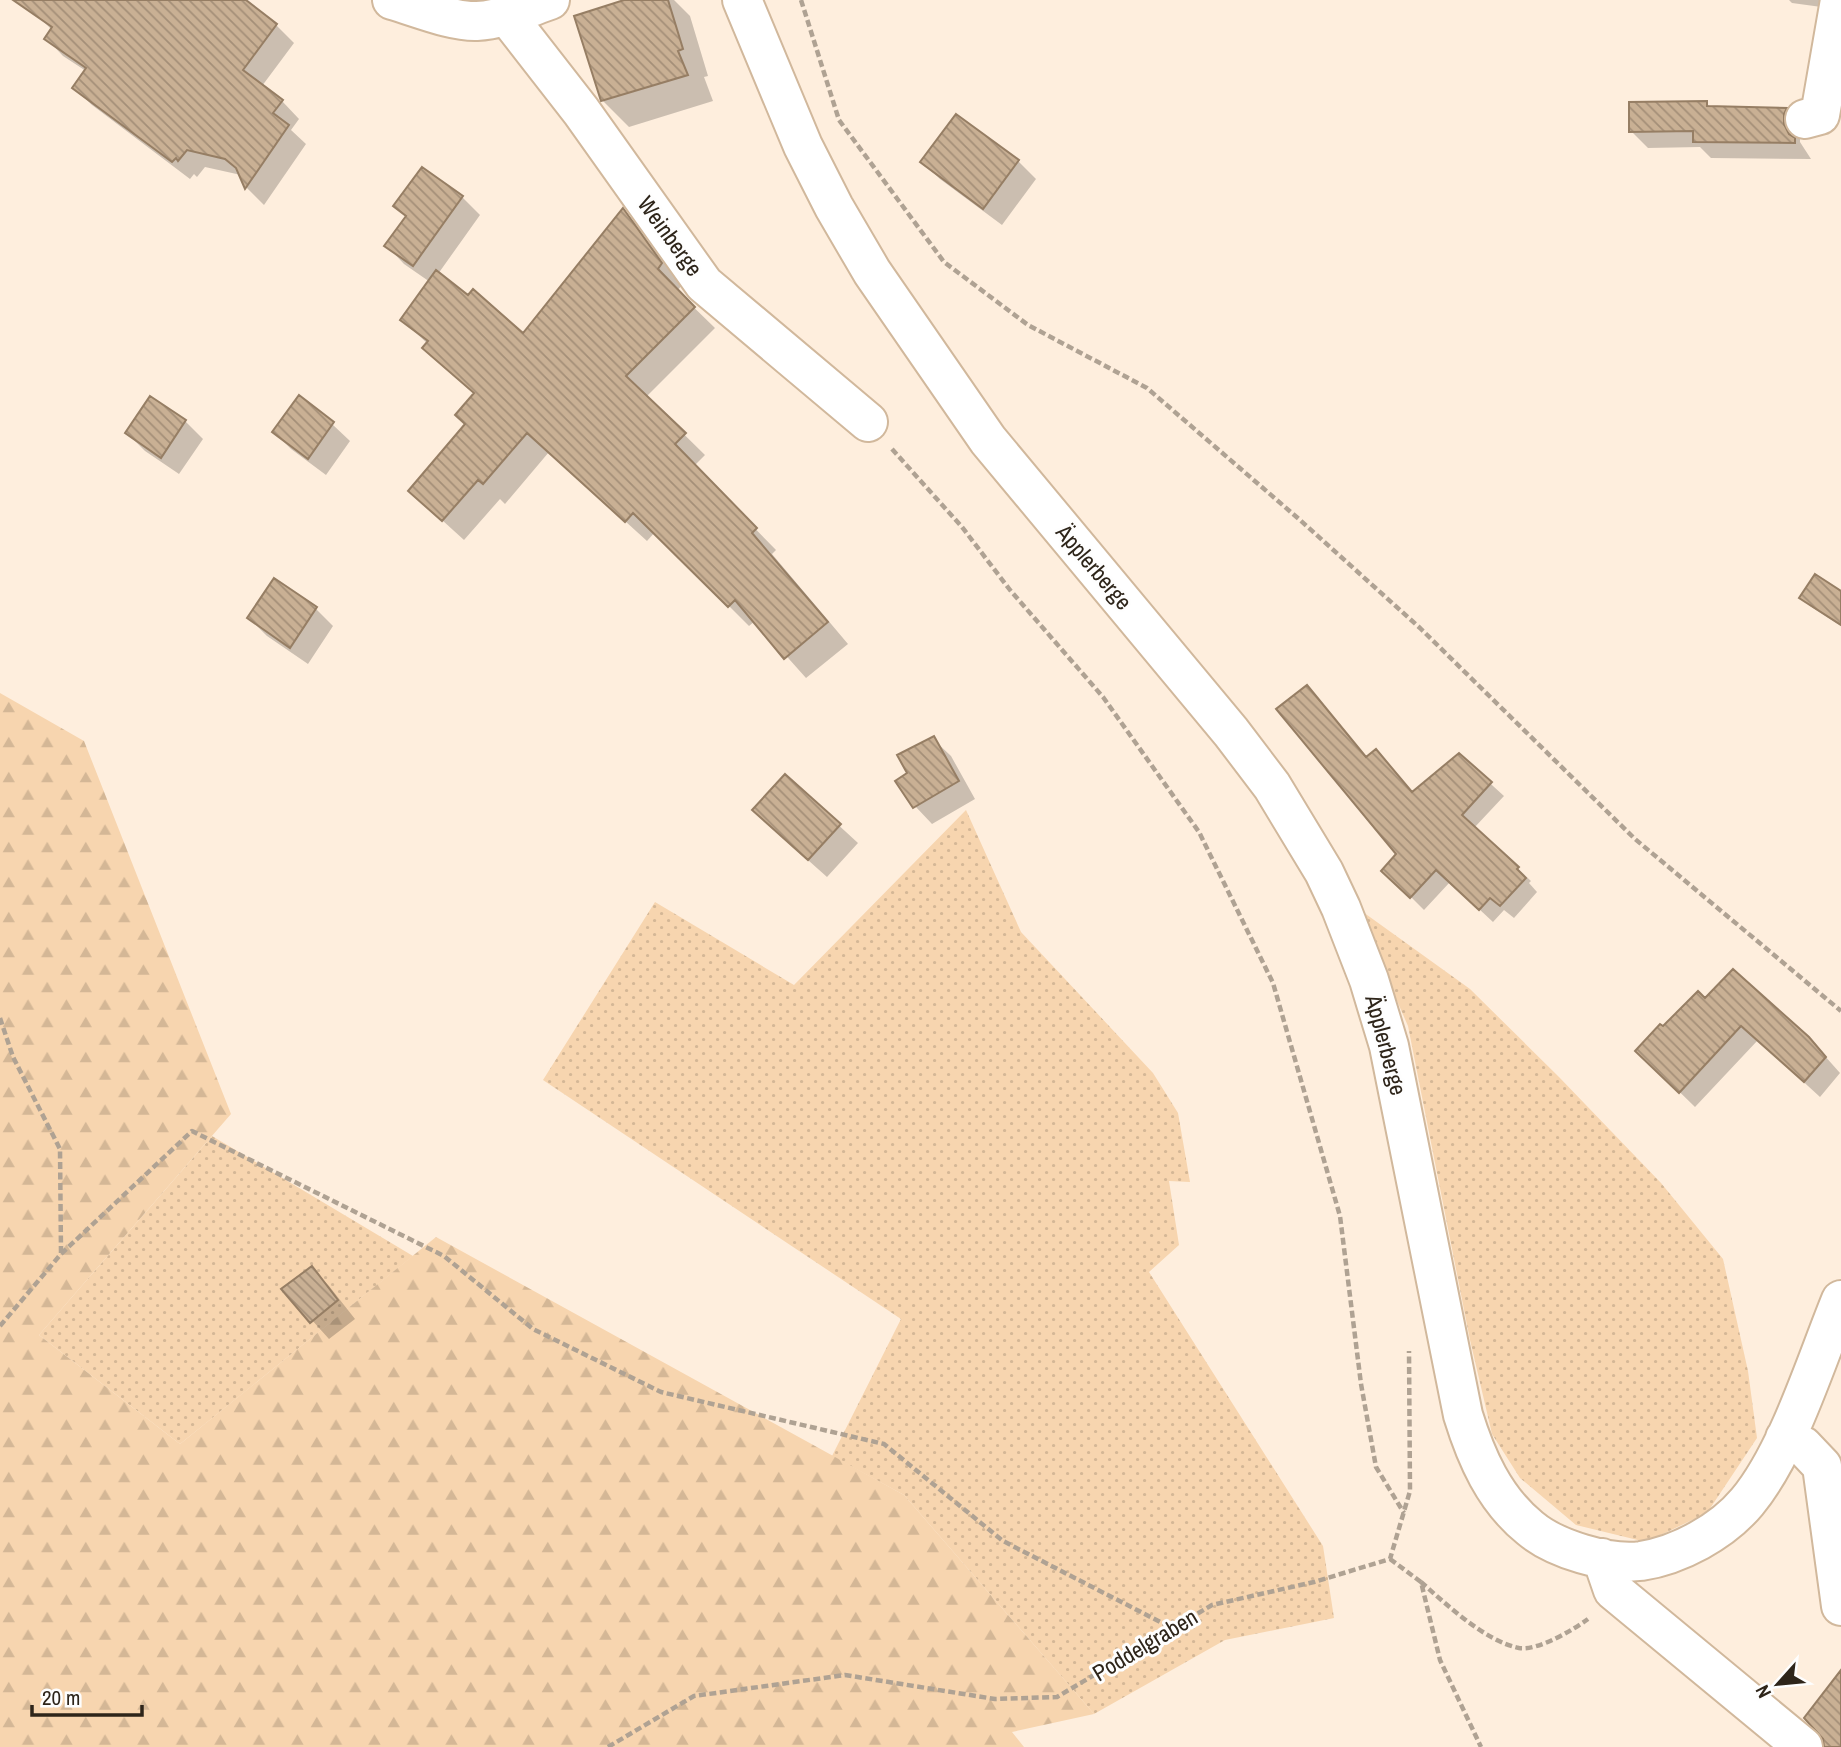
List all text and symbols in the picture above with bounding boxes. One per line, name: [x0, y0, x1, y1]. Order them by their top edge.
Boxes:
street label: Weinberge: [631, 189, 710, 282]
street label: Äpplerberge: [1049, 517, 1139, 616]
street label: Äpplerberge: [1358, 990, 1415, 1099]
street label: Poddelgraben: [1086, 1601, 1203, 1688]
north arrow: [1743, 1649, 1813, 1719]
scale bar: [32, 1674, 142, 1718]
text: N: [1749, 1681, 1777, 1703]
text: 20 m: [42, 1683, 80, 1712]

